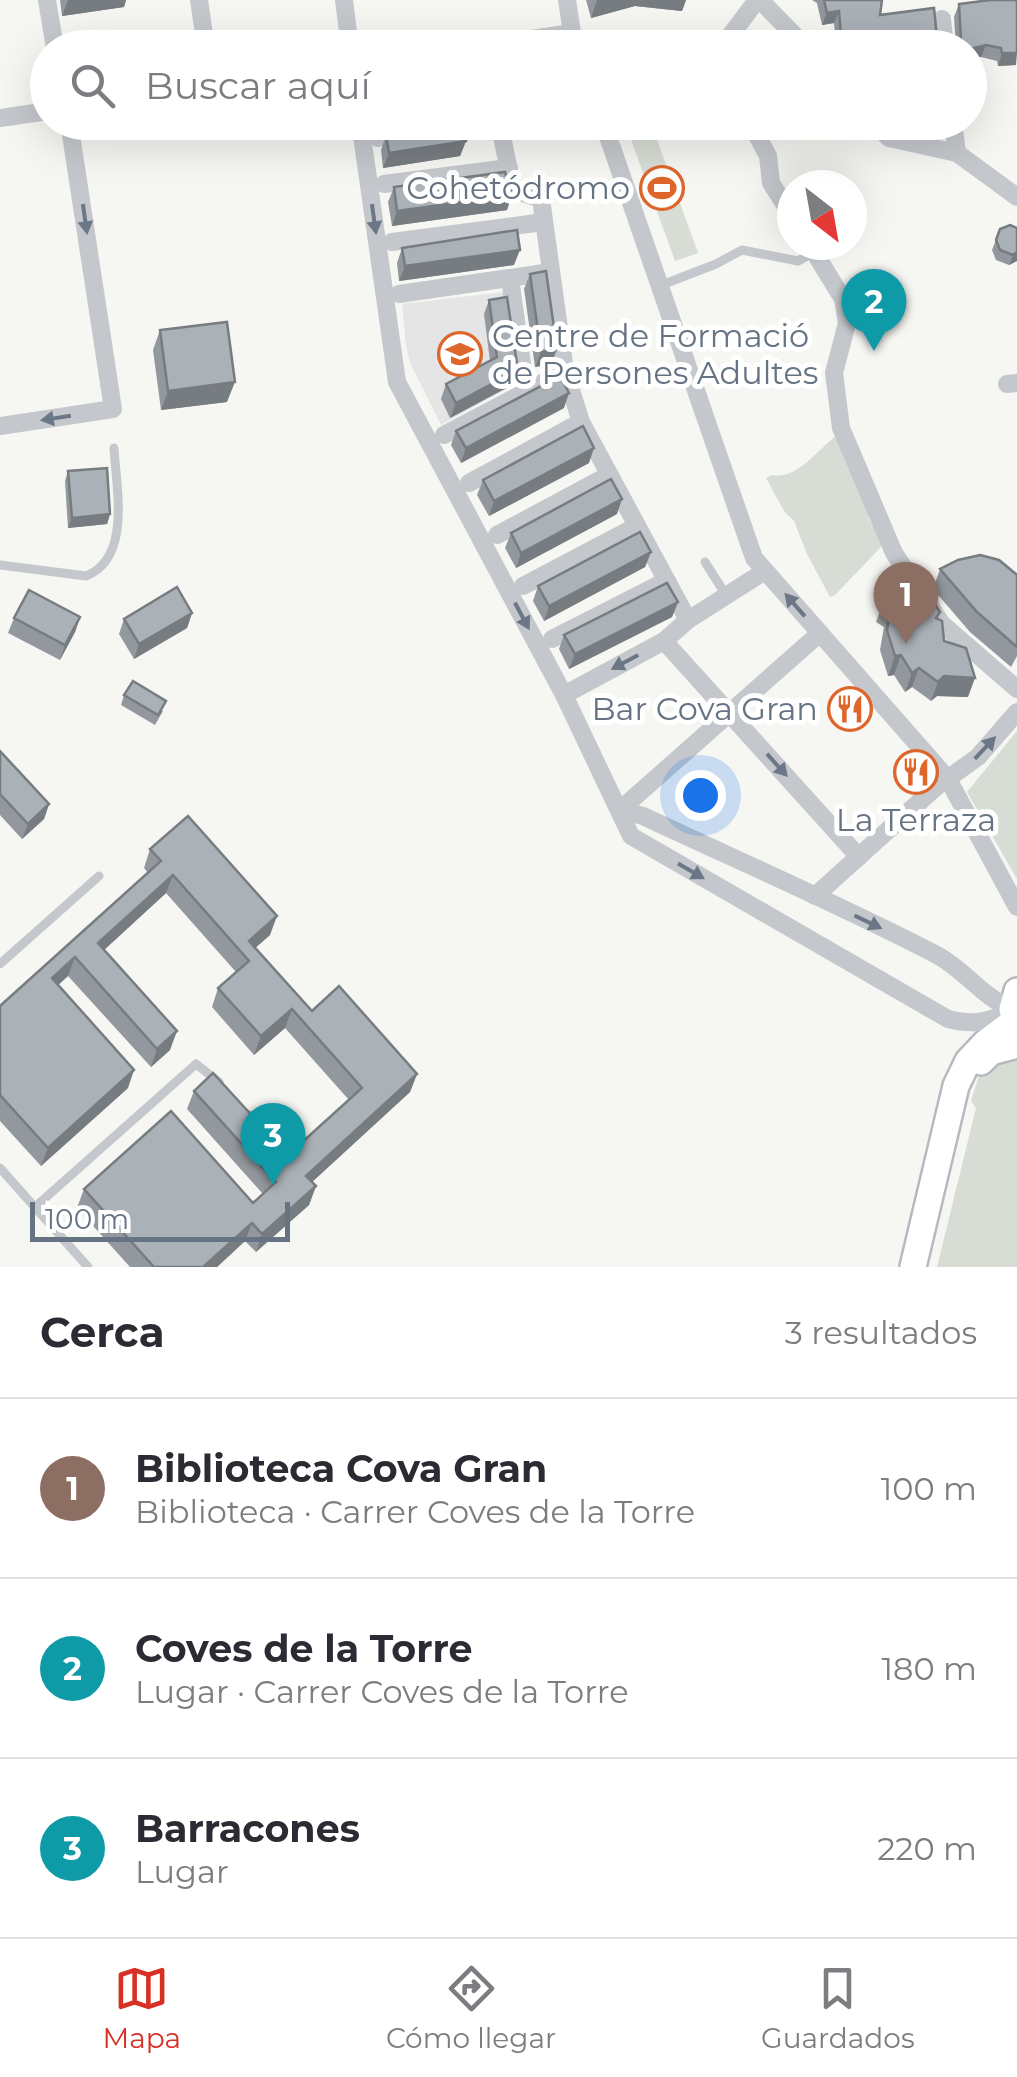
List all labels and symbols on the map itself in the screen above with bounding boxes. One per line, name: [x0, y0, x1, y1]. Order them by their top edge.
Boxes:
sports icon: Cohetódromo: [639, 165, 685, 211]
place label: Cohetódromo: [406, 168, 630, 207]
north arrow: [777, 170, 867, 260]
one-way arrow: [77, 203, 93, 235]
one-way arrow: [367, 204, 383, 235]
pin: 2: [842, 268, 906, 351]
place label: Centre de Formació de Persones Adultes: [492, 316, 818, 392]
school or university icon: Centre de Formació de Persones Adultes: [437, 331, 483, 377]
one-way arrow: [40, 410, 72, 426]
pin: 1: [874, 562, 938, 644]
one-way arrow: [784, 593, 807, 617]
one-way arrow: [513, 602, 530, 631]
one-way arrow: [611, 653, 640, 670]
restaurant icon: Bar Cova Gran: [827, 686, 873, 732]
place label: Bar Cova Gran: [591, 689, 818, 728]
one-way arrow: [973, 736, 996, 760]
restaurant icon: La Terraza: [893, 749, 939, 795]
one-way arrow: [765, 752, 787, 777]
your location: [675, 770, 726, 821]
place label: La Terraza: [836, 800, 996, 839]
one-way arrow: [677, 861, 705, 879]
one-way arrow: [854, 913, 883, 930]
pin: 3: [240, 1102, 306, 1185]
scale bar: [30, 1197, 290, 1242]

